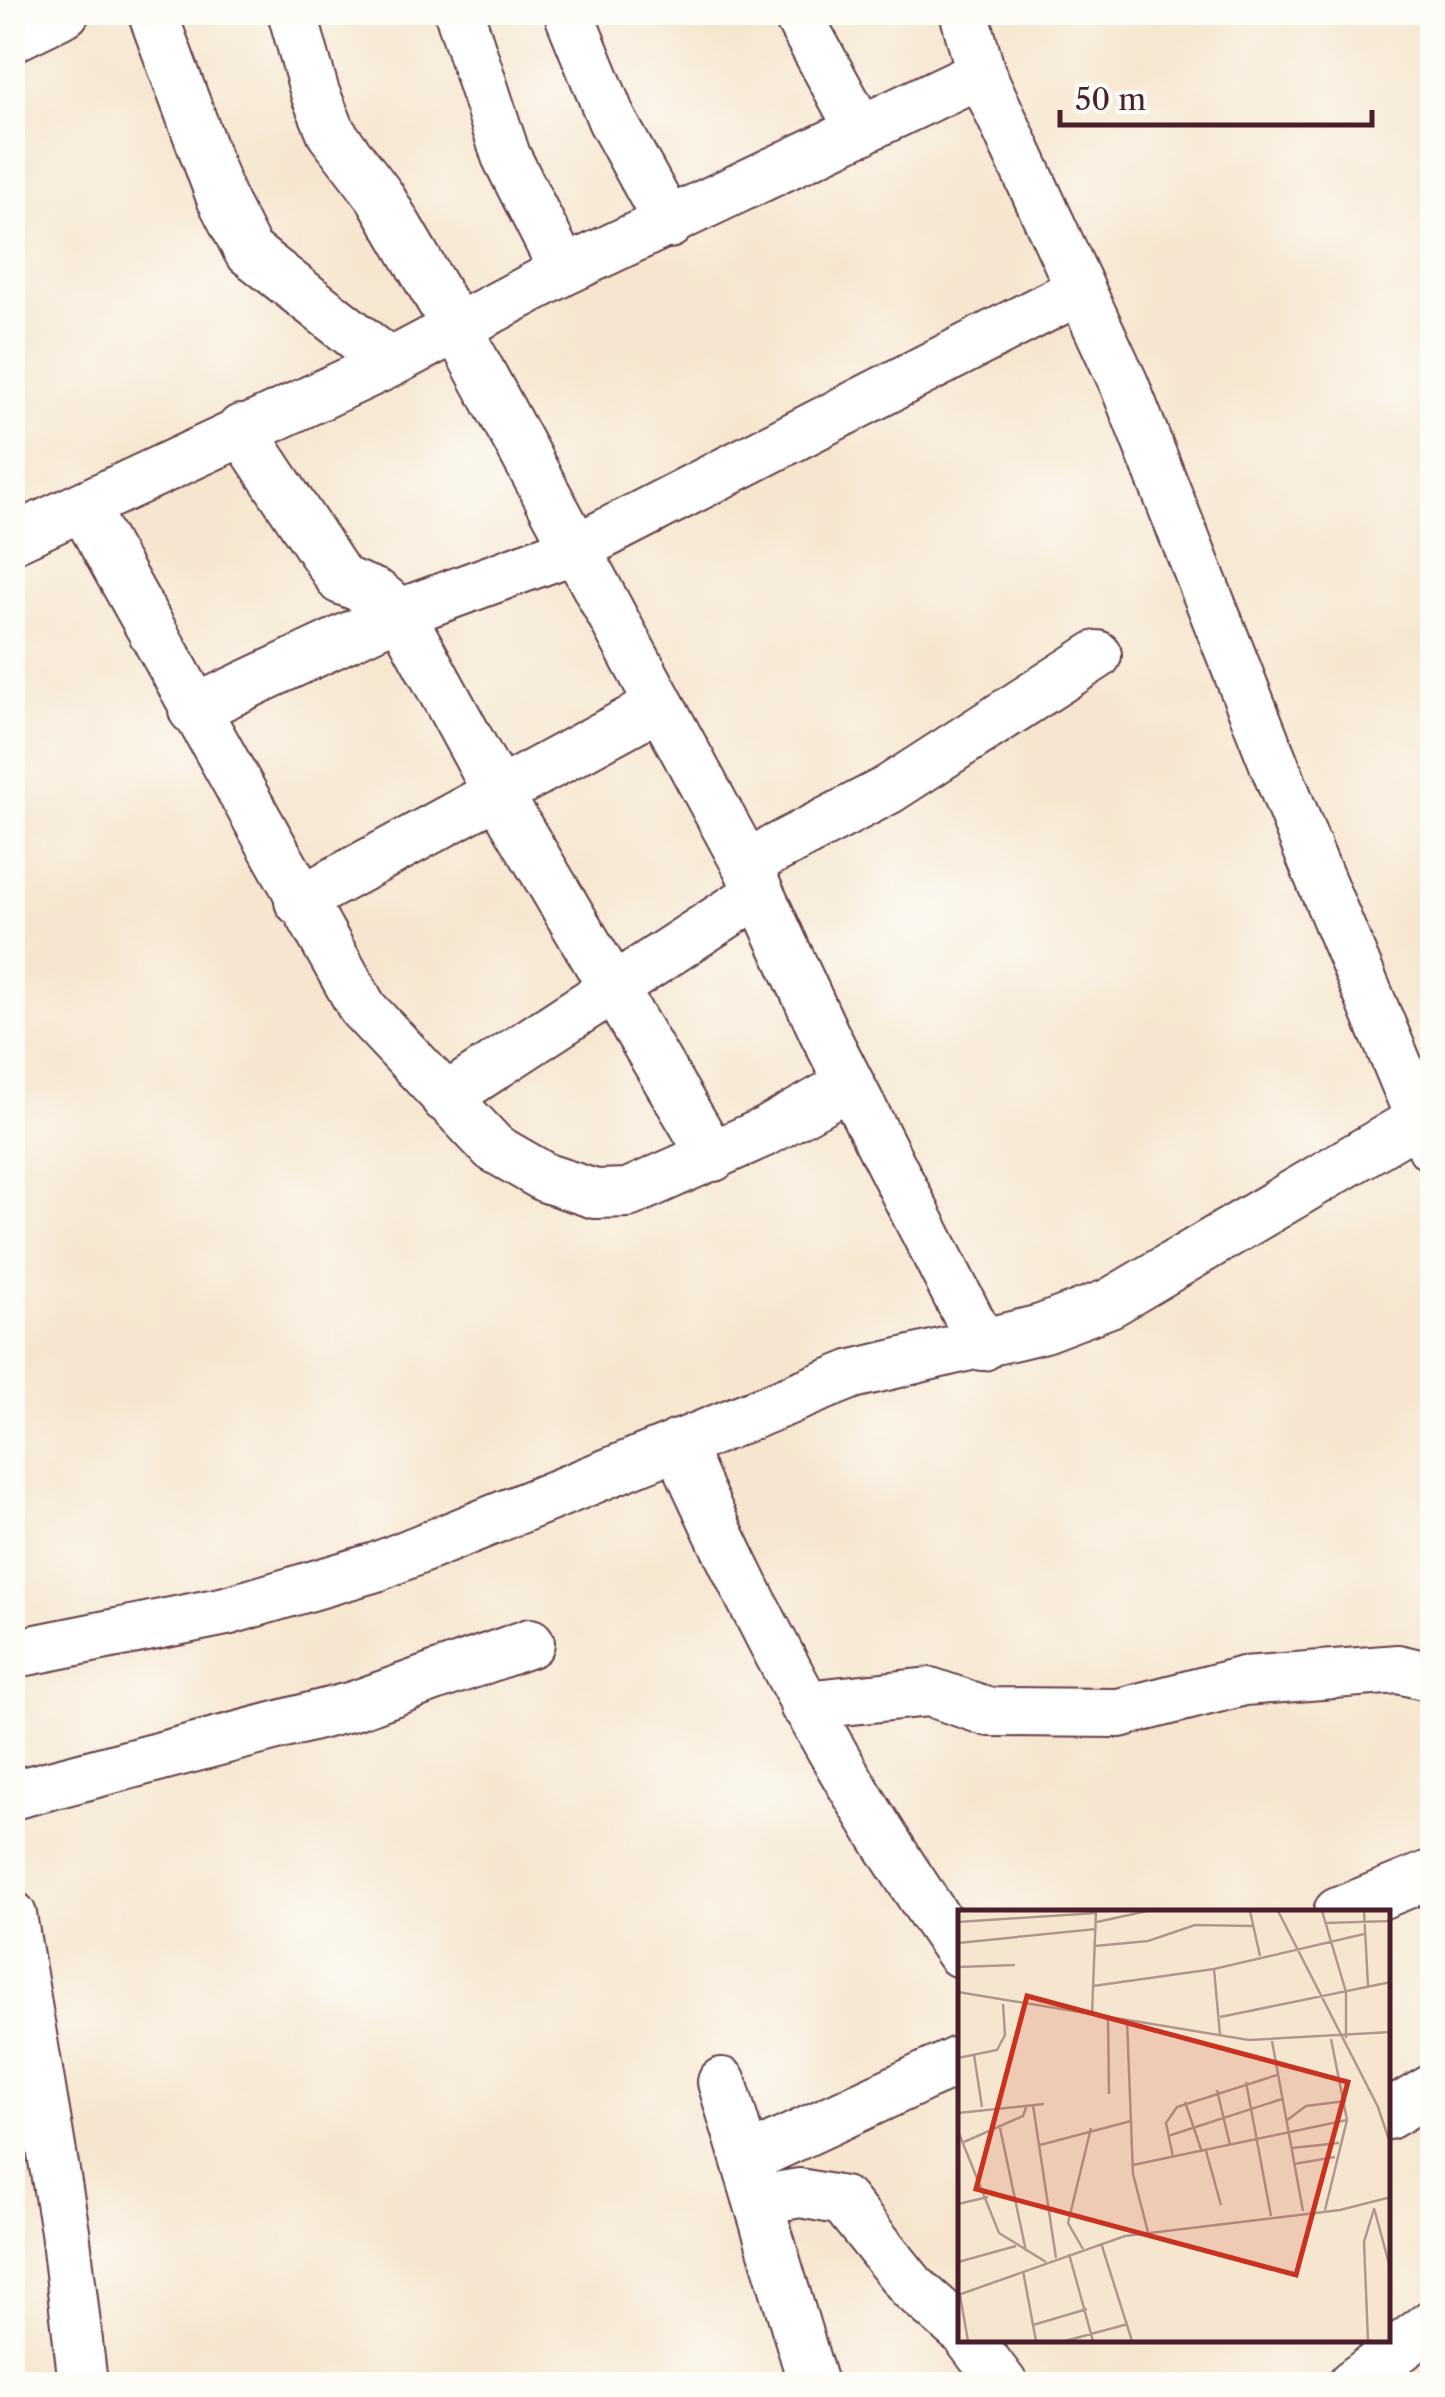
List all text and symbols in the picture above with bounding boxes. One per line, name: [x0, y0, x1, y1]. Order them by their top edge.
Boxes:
scale bar: [1060, 65, 1372, 127]
text: 50 m: [1075, 81, 1146, 118]
inset map: [958, 1910, 1390, 2342]

